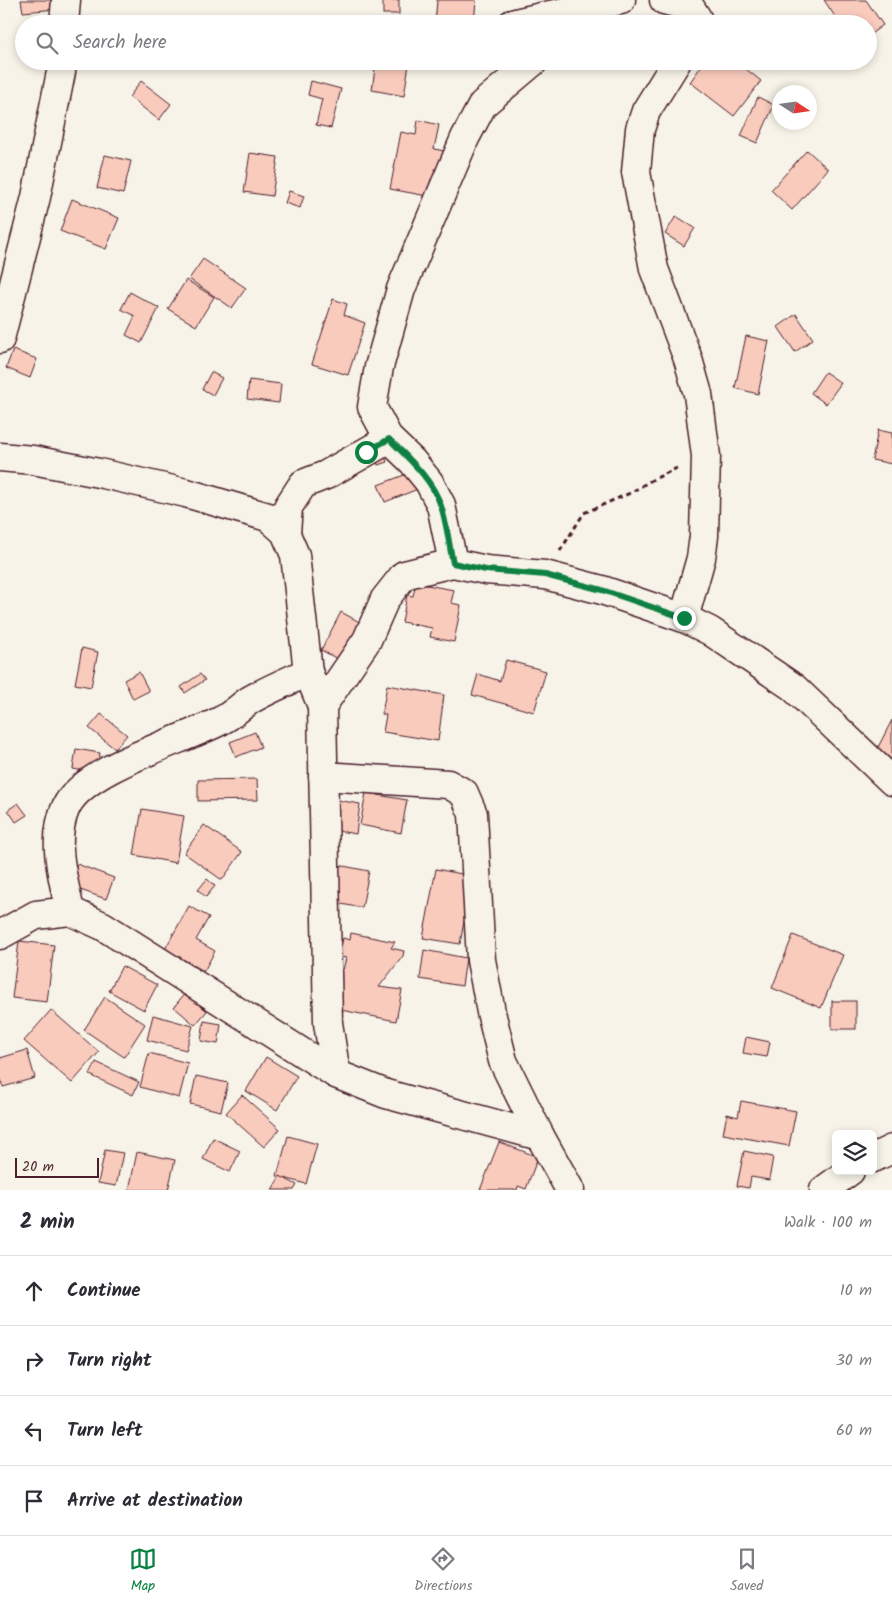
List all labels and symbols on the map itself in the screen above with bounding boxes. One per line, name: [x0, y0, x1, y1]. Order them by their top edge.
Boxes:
north arrow: [772, 85, 817, 130]
route start: [355, 441, 378, 464]
route end: [673, 607, 696, 630]
scale bar: [15, 1155, 99, 1178]

